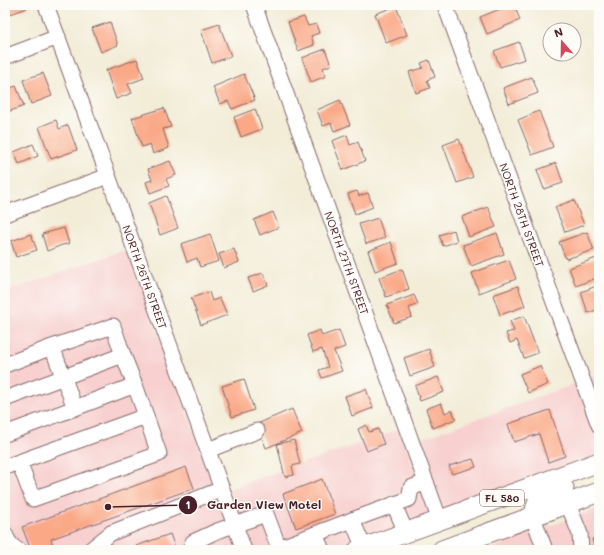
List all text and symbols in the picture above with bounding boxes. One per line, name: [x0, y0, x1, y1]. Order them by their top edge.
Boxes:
north arrow: [542, 22, 582, 62]
text: N: [552, 24, 565, 41]
street label: NORTH 28TH STREET: [496, 161, 548, 269]
street label: NORTH 27TH STREET: [321, 209, 373, 317]
street label: NORTH 26TH STREET: [119, 223, 171, 331]
road number: FL 580: [480, 490, 524, 506]
callout: Garden View Motel: [178, 493, 329, 517]
text: 1: [185, 496, 191, 512]
text: Garden View Motel: [207, 496, 321, 512]

